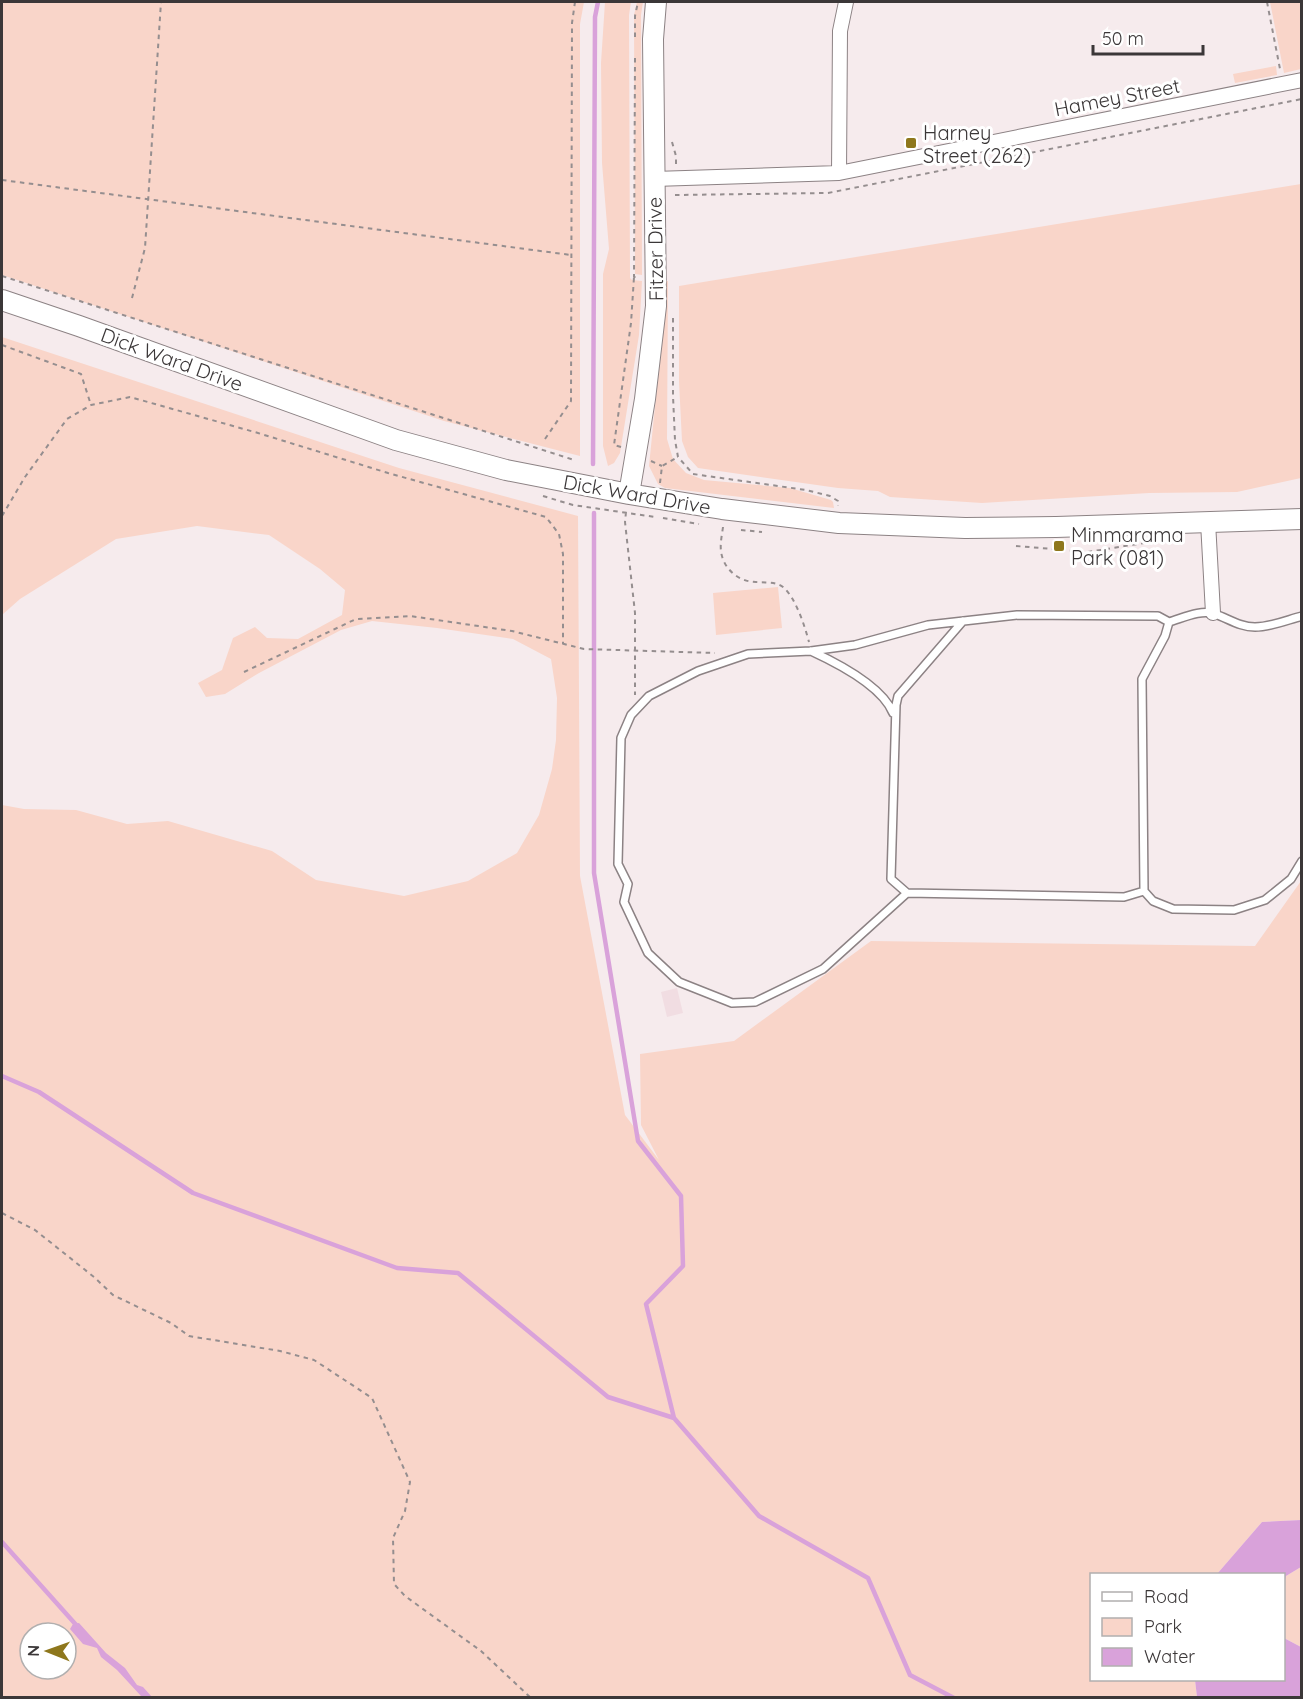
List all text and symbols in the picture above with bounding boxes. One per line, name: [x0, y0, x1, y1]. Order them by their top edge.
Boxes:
scale bar: [1093, 18, 1202, 56]
text: 50 m: [1102, 27, 1144, 50]
street label: Hamey Street: [1052, 73, 1182, 121]
place label: Harney Street (262): [923, 120, 1031, 168]
marker: Harney Street (262): [904, 136, 918, 150]
street label: Fitzer Drive: [642, 197, 668, 301]
street label: Dick Ward Drive: [98, 322, 246, 396]
street label: Dick Ward Drive: [561, 469, 713, 519]
place label: Minmarama Park (081): [1071, 522, 1184, 570]
marker: Minmarama Park (081): [1052, 539, 1066, 553]
legend: [1090, 1573, 1285, 1681]
text: Road: [1144, 1585, 1189, 1608]
text: Park: [1144, 1615, 1182, 1638]
north arrow: [18, 1621, 78, 1681]
text: N: [23, 1645, 43, 1657]
text: Water: [1144, 1645, 1195, 1668]

